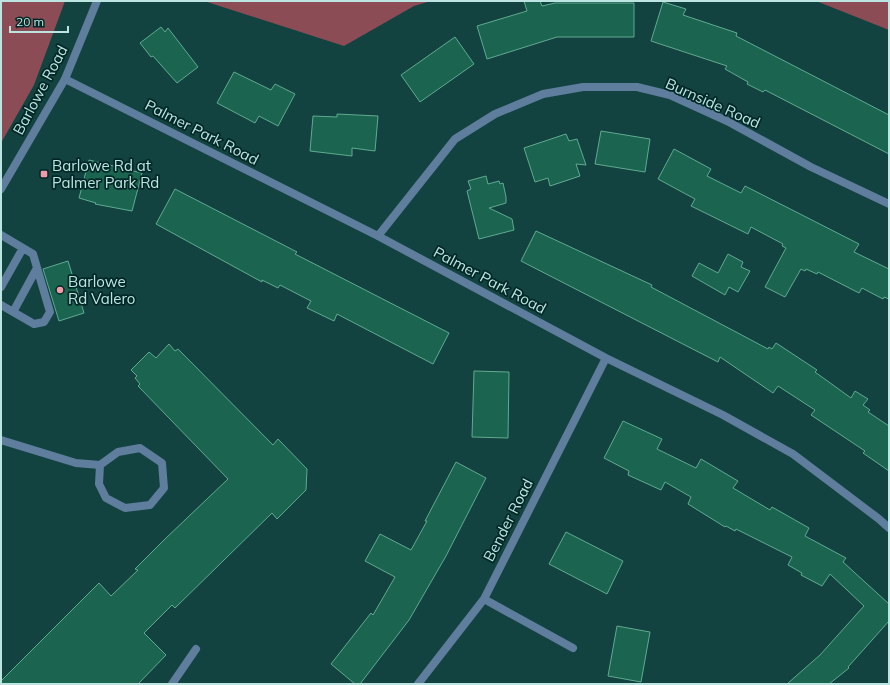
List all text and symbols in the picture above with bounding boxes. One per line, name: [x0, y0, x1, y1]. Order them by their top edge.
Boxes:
scale bar: [10, 8, 68, 34]
text: 20 m: [16, 14, 44, 29]
street label: Barlowe Road: [9, 42, 71, 138]
street label: Burnside Road: [663, 74, 763, 132]
street label: Palmer Park Road: [142, 95, 262, 169]
place label: Barlowe Rd at Palmer Park Rd: [52, 156, 159, 192]
marker: Barlowe Rd at Palmer Park Rd: [39, 169, 49, 179]
street label: Palmer Park Road: [430, 242, 550, 318]
place label: Barlowe Rd Valero: [68, 272, 135, 308]
marker: Barlowe Rd Valero: [55, 285, 65, 295]
street label: Bender Road: [479, 475, 537, 565]

